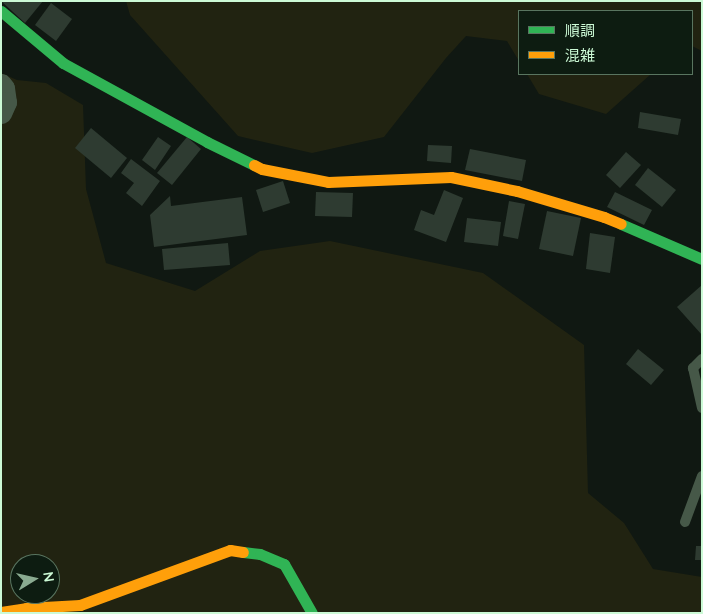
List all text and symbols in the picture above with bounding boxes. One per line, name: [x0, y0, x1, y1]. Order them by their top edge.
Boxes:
legend: [518, 10, 693, 75]
text: 順調: [565, 21, 595, 40]
text: 混雑: [565, 46, 595, 65]
north arrow: [10, 554, 60, 604]
text: N: [39, 570, 59, 583]

